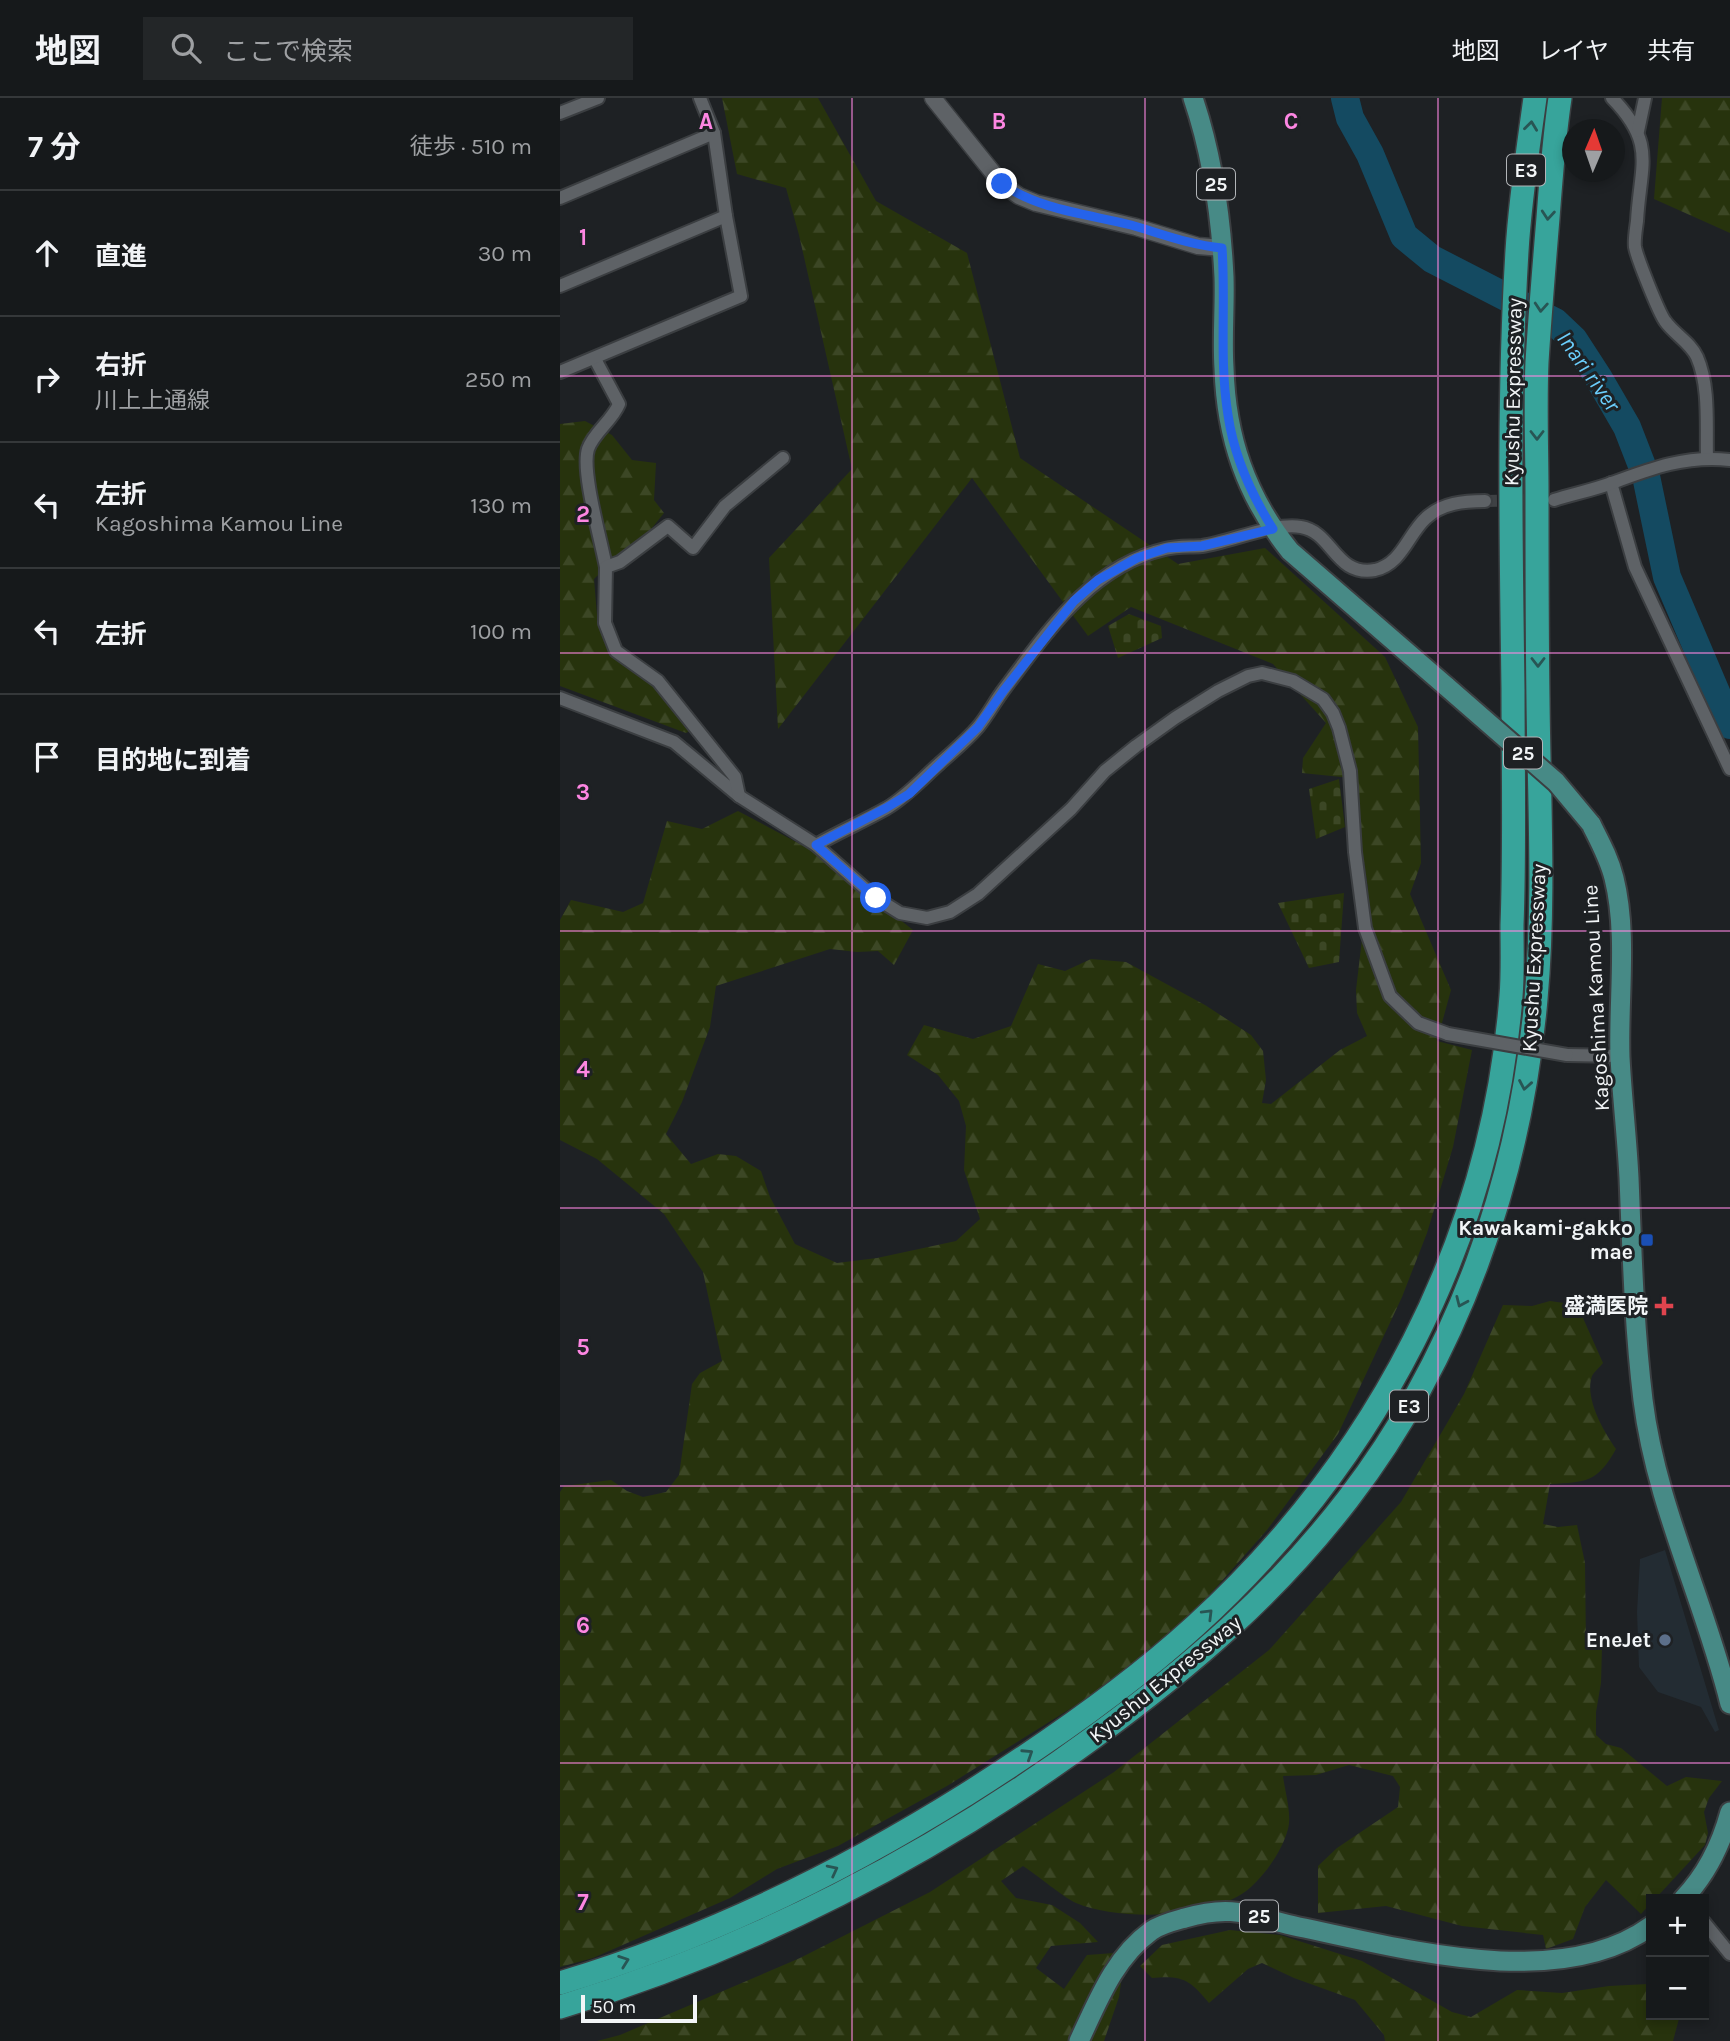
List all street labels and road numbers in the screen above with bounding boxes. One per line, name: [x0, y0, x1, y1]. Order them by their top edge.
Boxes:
road number: E3: [1507, 155, 1545, 186]
road number: 25: [1197, 169, 1235, 200]
street label: Kyushu Expressway: [1499, 297, 1527, 486]
road number: 25: [1504, 738, 1542, 768]
street label: Kyushu Expressway: [1517, 863, 1551, 1053]
street label: Kagoshima Kamou Line: [1578, 884, 1614, 1112]
road number: E3: [1390, 1390, 1428, 1422]
street label: Kyushu Expressway: [1084, 1610, 1246, 1748]
road number: 25: [1240, 1900, 1278, 1932]

